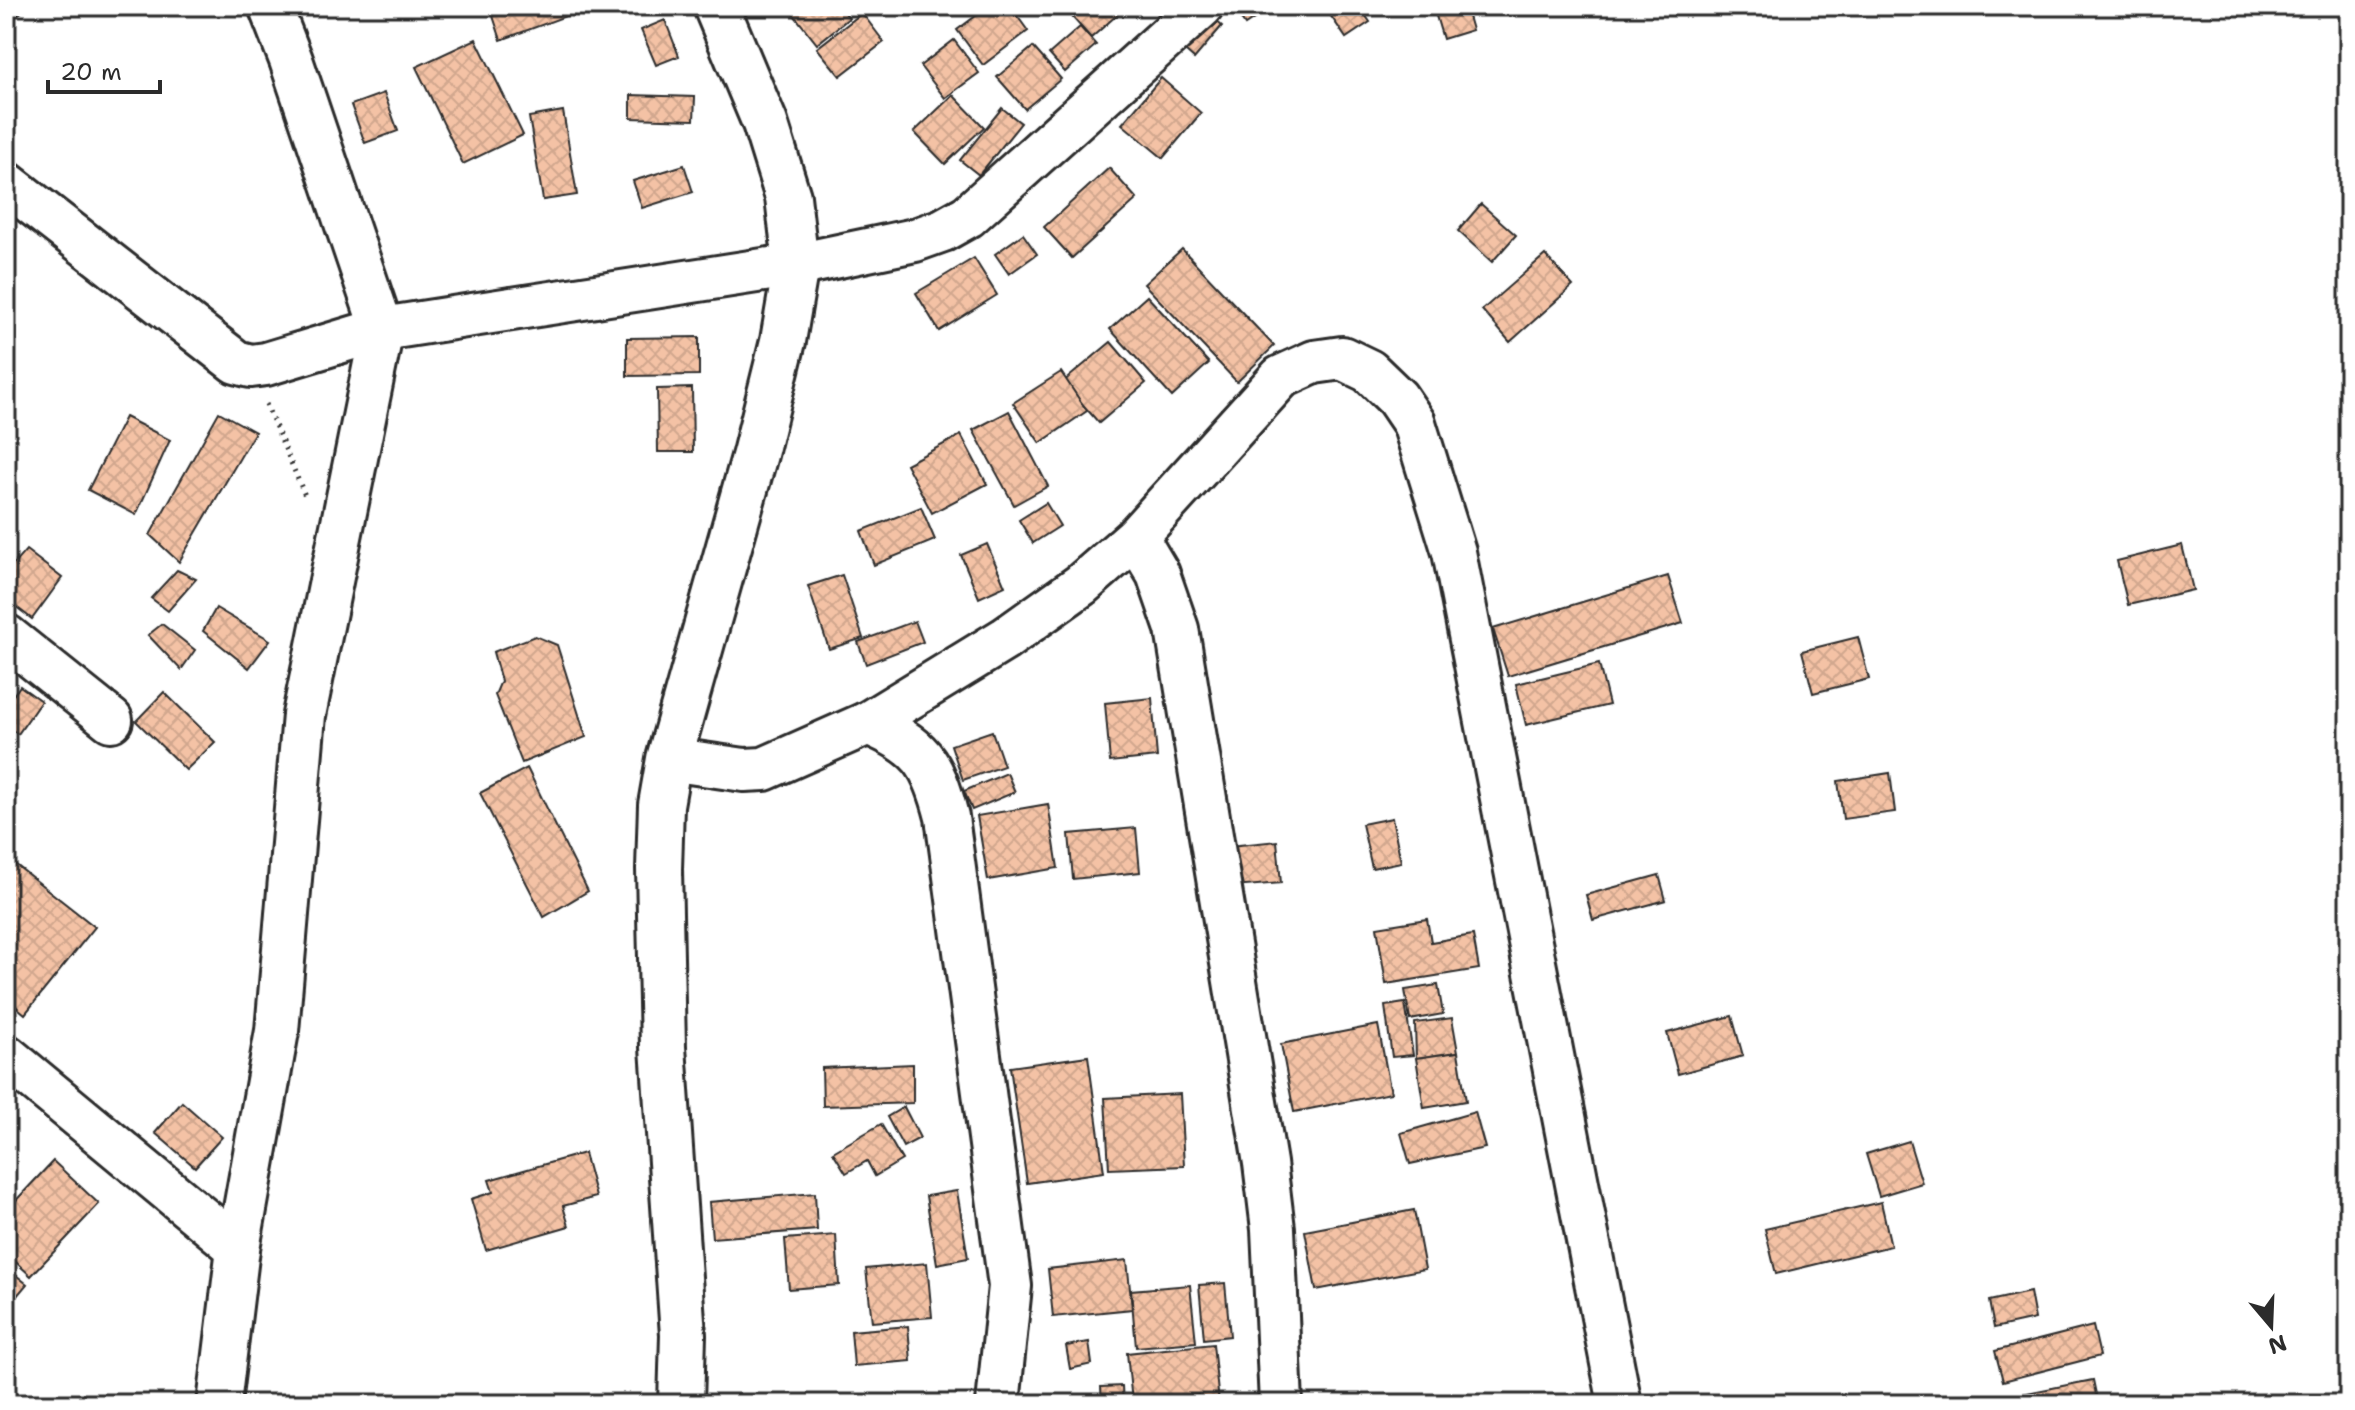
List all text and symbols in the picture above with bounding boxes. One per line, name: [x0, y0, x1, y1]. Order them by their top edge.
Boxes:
scale bar: [48, 44, 160, 94]
text: 20 m: [60, 56, 122, 88]
north arrow: [2231, 1286, 2311, 1366]
text: N: [2264, 1328, 2290, 1361]

